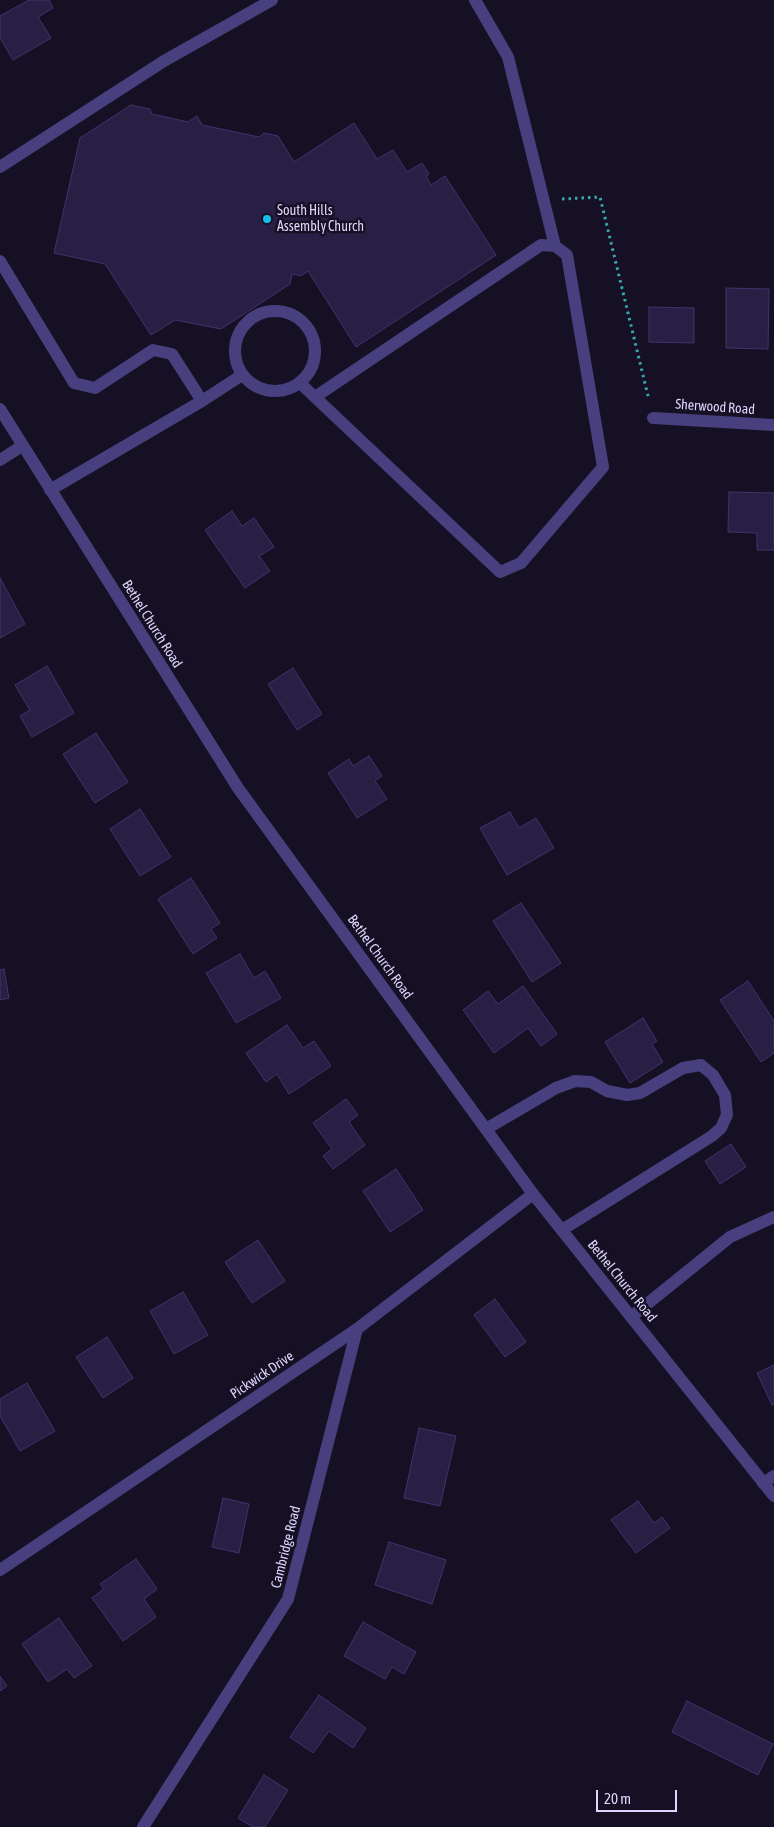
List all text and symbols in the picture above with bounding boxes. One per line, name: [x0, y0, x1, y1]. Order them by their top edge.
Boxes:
place label: South Hills Assembly Church: [277, 203, 364, 236]
marker: South Hills Assembly Church: [261, 213, 273, 225]
street label: Sherwood Road: [675, 396, 755, 418]
street label: Bethel Church Road: [118, 577, 186, 671]
street label: Bethel Church Road: [344, 911, 416, 1003]
street label: Bethel Church Road: [584, 1237, 660, 1325]
street label: Pickwick Drive: [227, 1348, 297, 1402]
street label: Cambridge Road: [268, 1504, 304, 1590]
scale bar: [599, 1780, 680, 1812]
text: 20 m: [604, 1790, 631, 1807]

